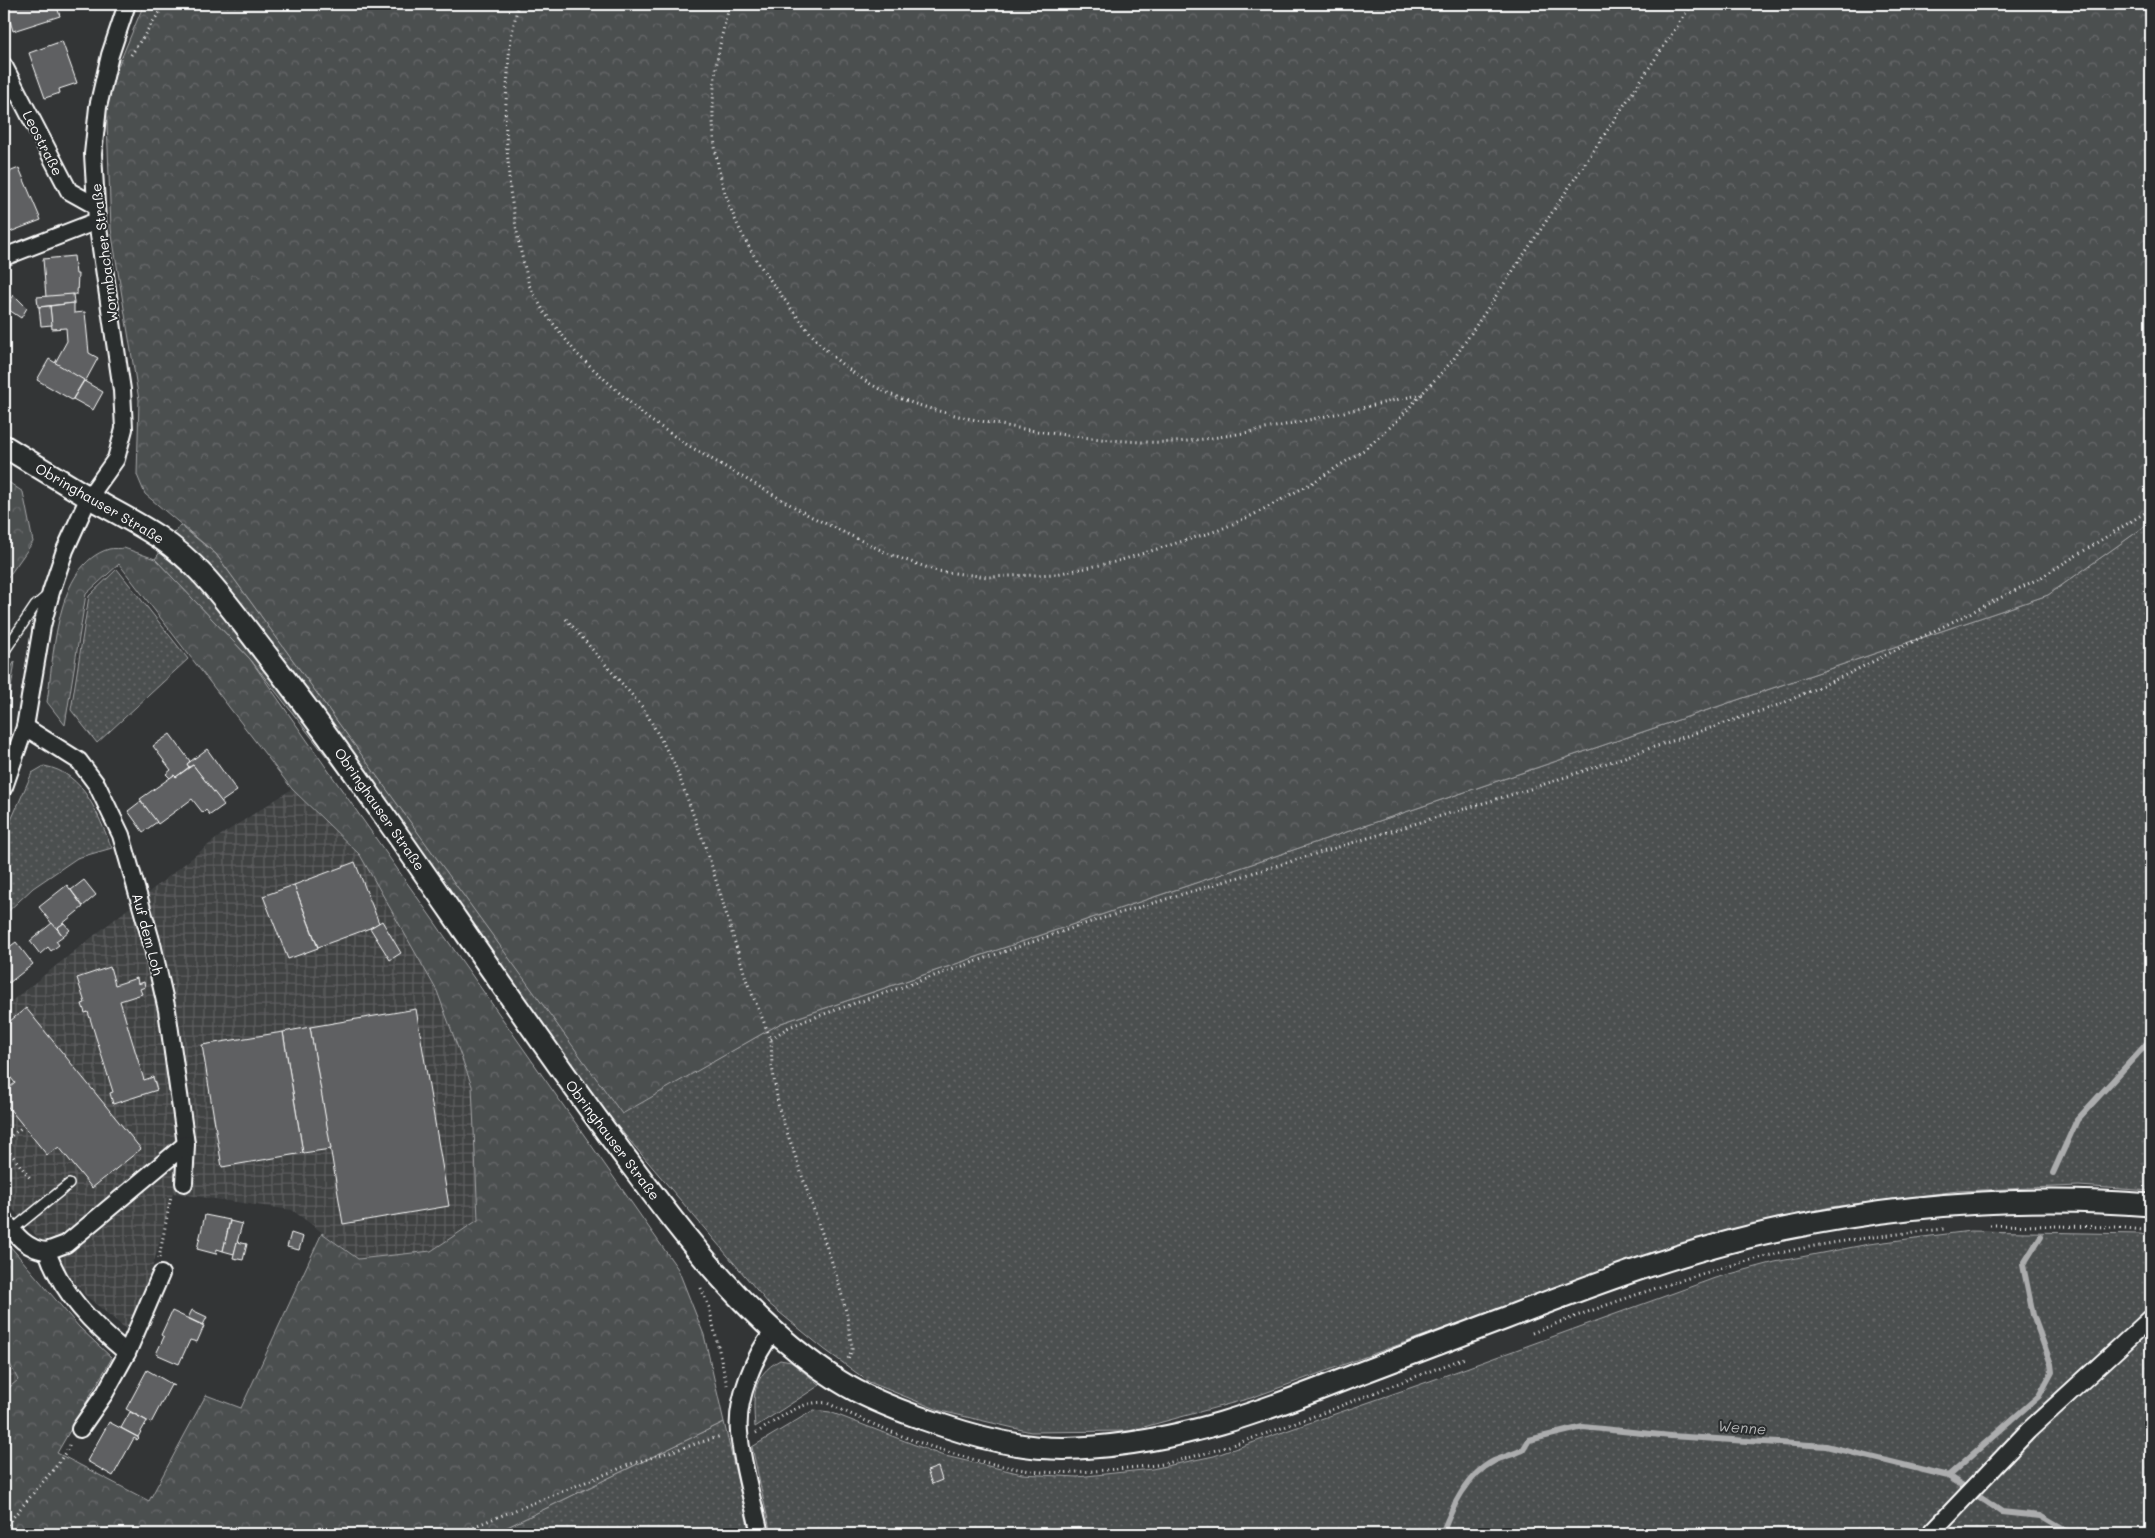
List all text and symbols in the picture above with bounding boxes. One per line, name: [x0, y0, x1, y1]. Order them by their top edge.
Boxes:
street label: Leostraße: [19, 107, 67, 179]
street label: Wormbacher Straße: [86, 182, 122, 324]
street label: Obringhauser Straße: [32, 458, 168, 548]
street label: Obringhauser Straße: [330, 744, 430, 874]
street label: Auf dem Loh: [128, 891, 168, 977]
street label: Obringhauser Straße: [562, 1076, 664, 1204]
water label: Wenne: [1717, 1415, 1767, 1439]

